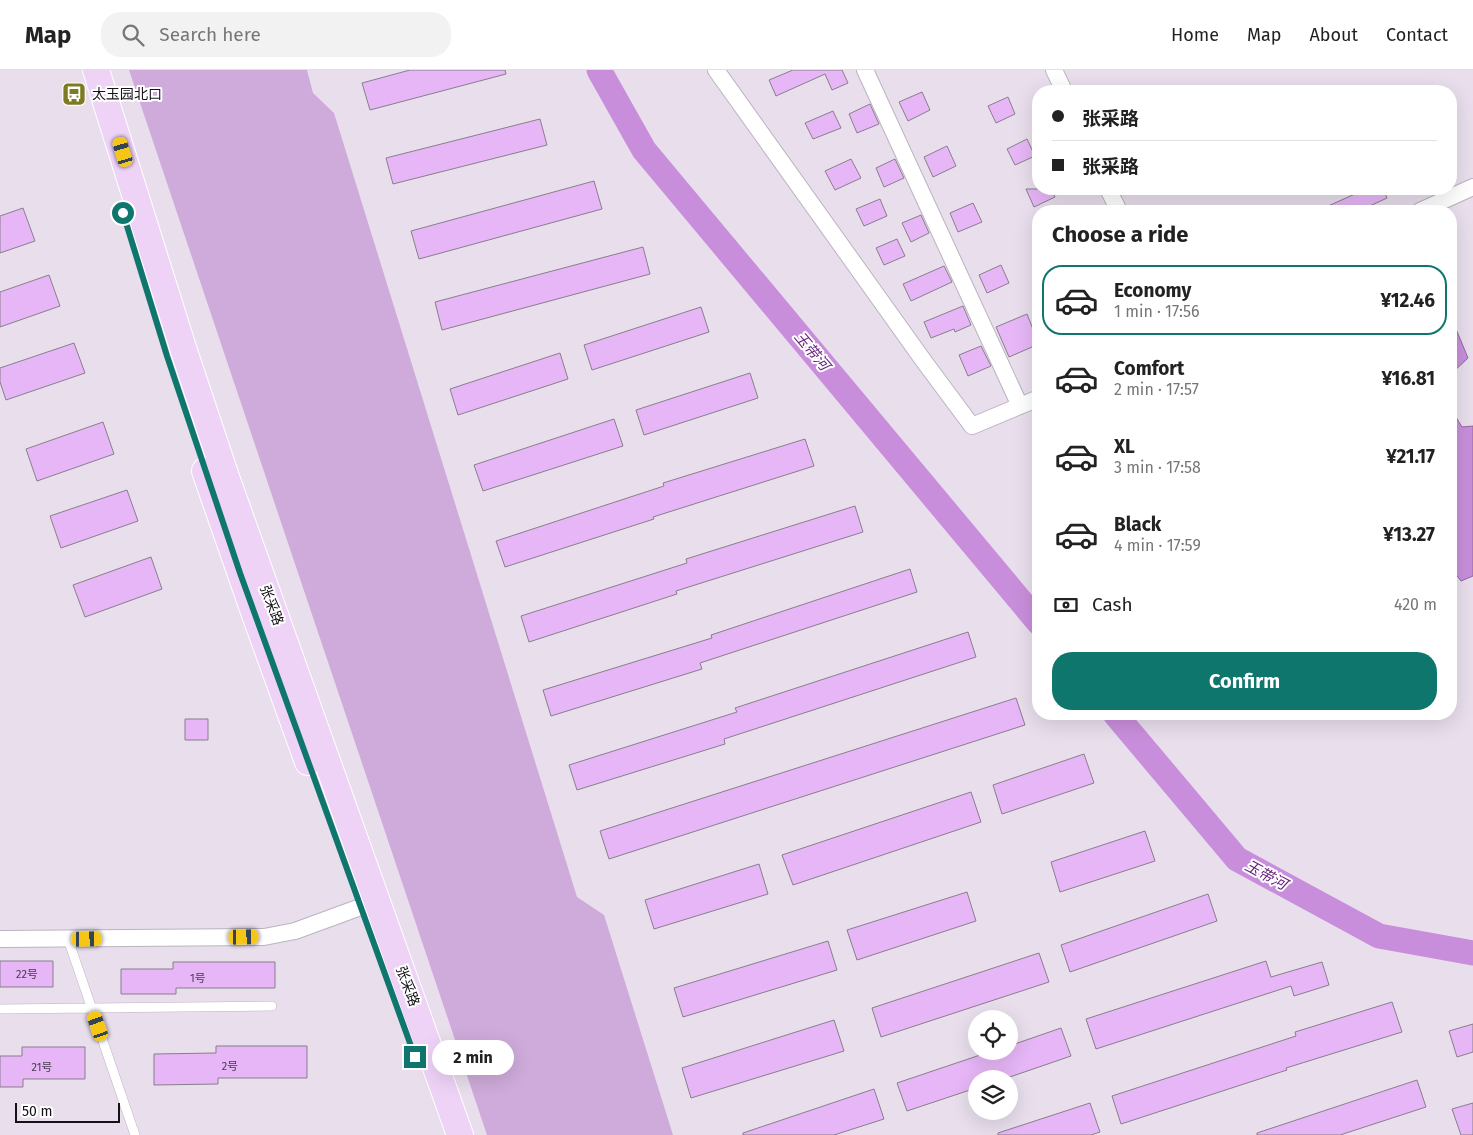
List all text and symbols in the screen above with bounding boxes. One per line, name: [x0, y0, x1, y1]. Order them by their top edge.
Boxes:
search box: [101, 12, 451, 57]
text: Map: [25, 21, 71, 49]
icon: search: [119, 21, 147, 49]
text: Search here: [159, 23, 261, 46]
text: Home: [1171, 24, 1219, 46]
text: Map: [1247, 24, 1281, 46]
text: About: [1309, 24, 1358, 46]
text: Contact: [1386, 24, 1448, 46]
bus stop icon: 太玉园北口: [61, 81, 87, 107]
place label: 太玉园北口: [92, 86, 162, 103]
text: 张采路: [1082, 107, 1139, 130]
car: [111, 135, 134, 169]
text: 张采路: [1082, 155, 1139, 178]
route start: [112, 202, 134, 224]
text: Choose a ride: [1052, 221, 1188, 248]
icon: car: [1054, 278, 1099, 323]
text: Economy: [1114, 279, 1191, 302]
text: ¥12.46: [1381, 289, 1435, 312]
text: 1 min · 17:56: [1114, 302, 1200, 321]
water label: 玉带河: [791, 328, 835, 376]
icon: car: [1054, 356, 1099, 401]
text: Comfort: [1114, 357, 1184, 380]
text: ¥16.81: [1381, 367, 1435, 390]
text: 2 min · 17:57: [1114, 380, 1199, 399]
icon: car: [1054, 434, 1099, 479]
text: XL: [1114, 435, 1135, 458]
text: ¥21.17: [1386, 445, 1435, 468]
text: 3 min · 17:58: [1114, 458, 1201, 477]
icon: car: [1054, 512, 1099, 557]
text: Black: [1114, 513, 1161, 536]
text: ¥13.27: [1383, 523, 1435, 546]
text: 4 min · 17:59: [1114, 536, 1201, 555]
street label: 张采路: [256, 583, 287, 628]
icon: cash: [1052, 591, 1080, 619]
text: Cash: [1092, 593, 1133, 616]
text: 420 m: [1394, 595, 1437, 614]
button: Confirm: [1052, 652, 1437, 710]
water label: 玉带河: [1242, 856, 1293, 895]
car: [228, 929, 259, 945]
car: [71, 931, 102, 947]
street label: 张采路: [392, 964, 423, 1009]
house number: 22号: [16, 968, 38, 981]
house number: 1号: [190, 972, 206, 985]
car: [86, 1009, 109, 1043]
map controls: [968, 1010, 1018, 1120]
button: locate: [968, 1010, 1018, 1060]
callout: 2 min: [432, 1040, 515, 1074]
route end: [404, 1046, 426, 1068]
text: 2 min: [453, 1048, 493, 1067]
house number: 2号: [222, 1060, 238, 1073]
house number: 21号: [32, 1061, 52, 1074]
button: layers: [968, 1070, 1018, 1120]
scale bar: [15, 1100, 120, 1123]
text: 50 m: [22, 1103, 53, 1120]

